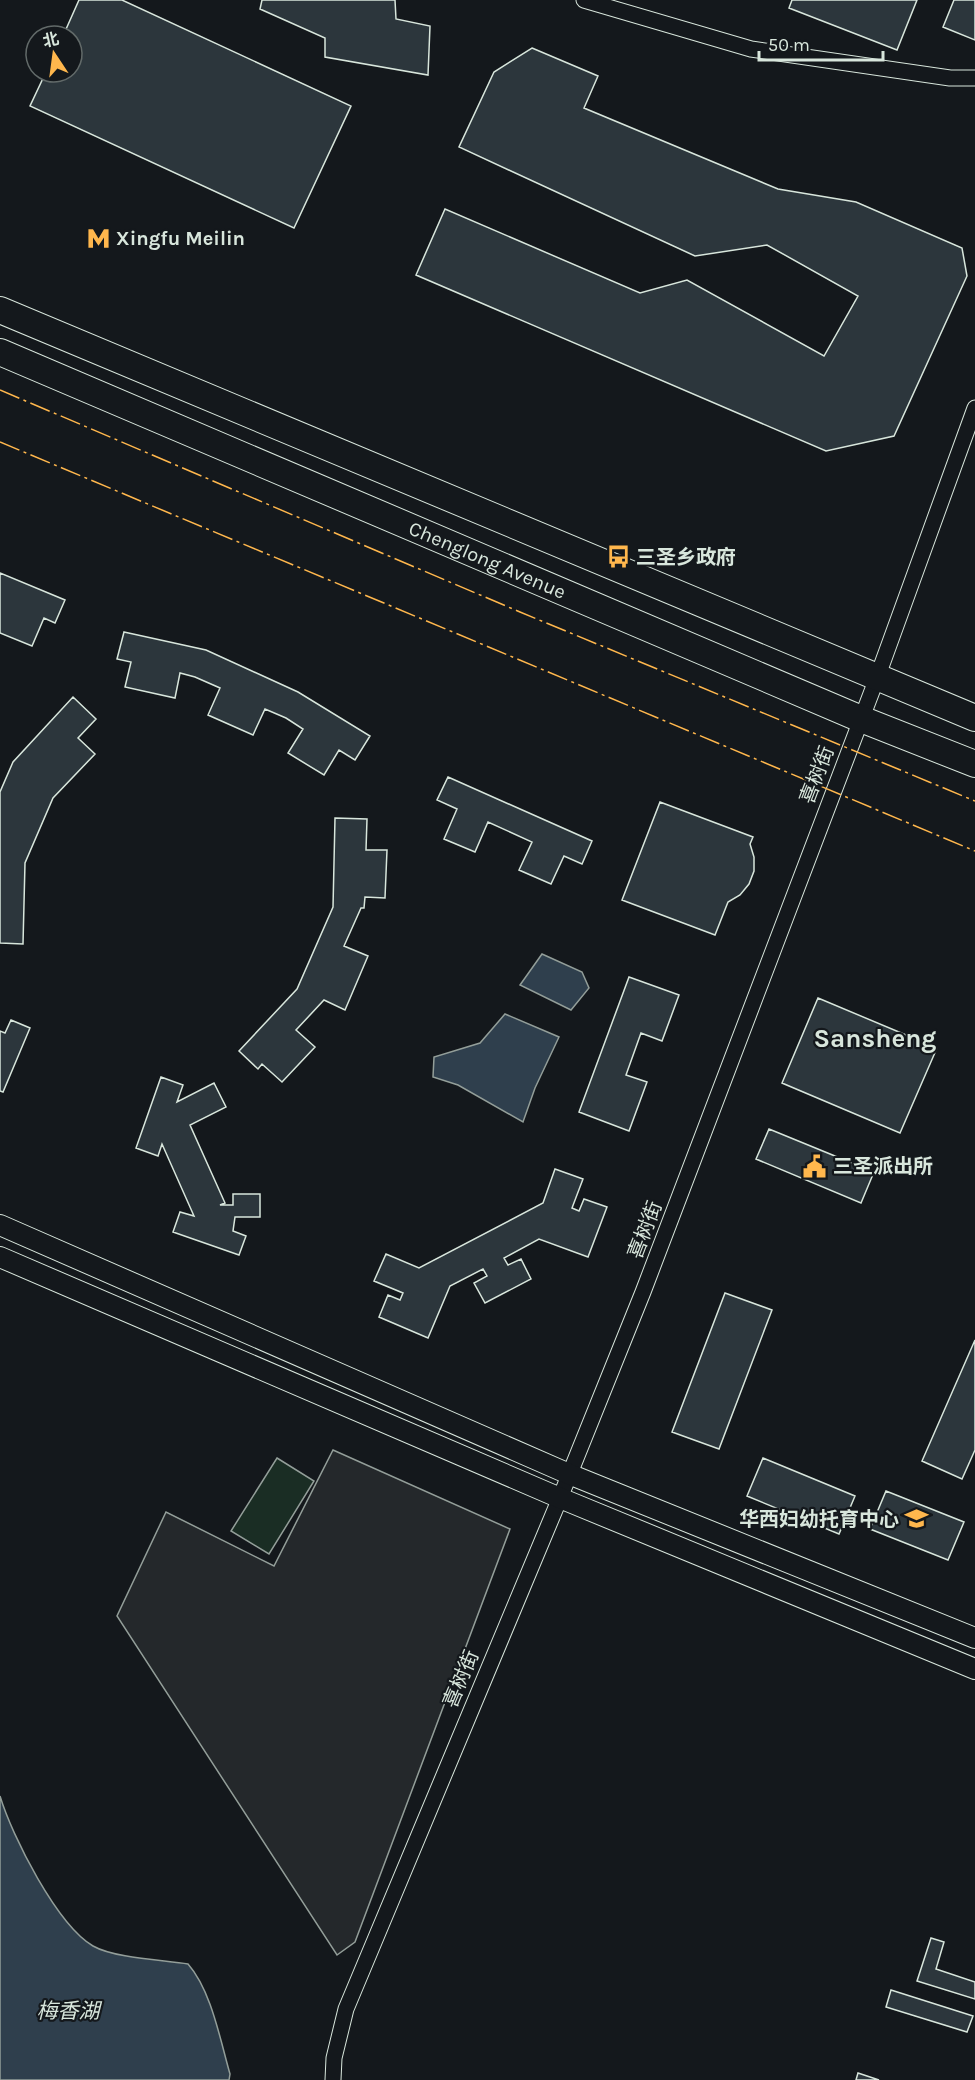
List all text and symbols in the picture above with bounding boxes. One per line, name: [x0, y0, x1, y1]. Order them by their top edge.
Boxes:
north arrow: [24, 24, 84, 84]
scale bar: [759, 24, 884, 62]
text: 北: [41, 29, 61, 51]
text: 50 m: [768, 34, 810, 56]
metro station icon: Xingfu Meilin: [85, 225, 111, 251]
place label: Xingfu Meilin: [116, 227, 245, 250]
street label: Chenglong Avenue: [406, 516, 570, 603]
bus stop icon: 三圣乡政府: [605, 544, 631, 570]
place label: 三圣乡政府: [636, 546, 736, 569]
street label: 喜树街: [796, 743, 838, 807]
district label: Sansheng: [813, 1023, 937, 1054]
public building icon: 三圣派出所: [802, 1153, 828, 1179]
place label: 三圣派出所: [833, 1155, 933, 1178]
street label: 喜树街: [624, 1198, 666, 1262]
school or university icon: 华西妇幼托育中心: [904, 1506, 930, 1532]
place label: 华西妇幼托育中心: [739, 1508, 899, 1531]
street label: 喜树街: [439, 1647, 483, 1711]
water label: 梅香湖: [37, 1999, 102, 2023]

